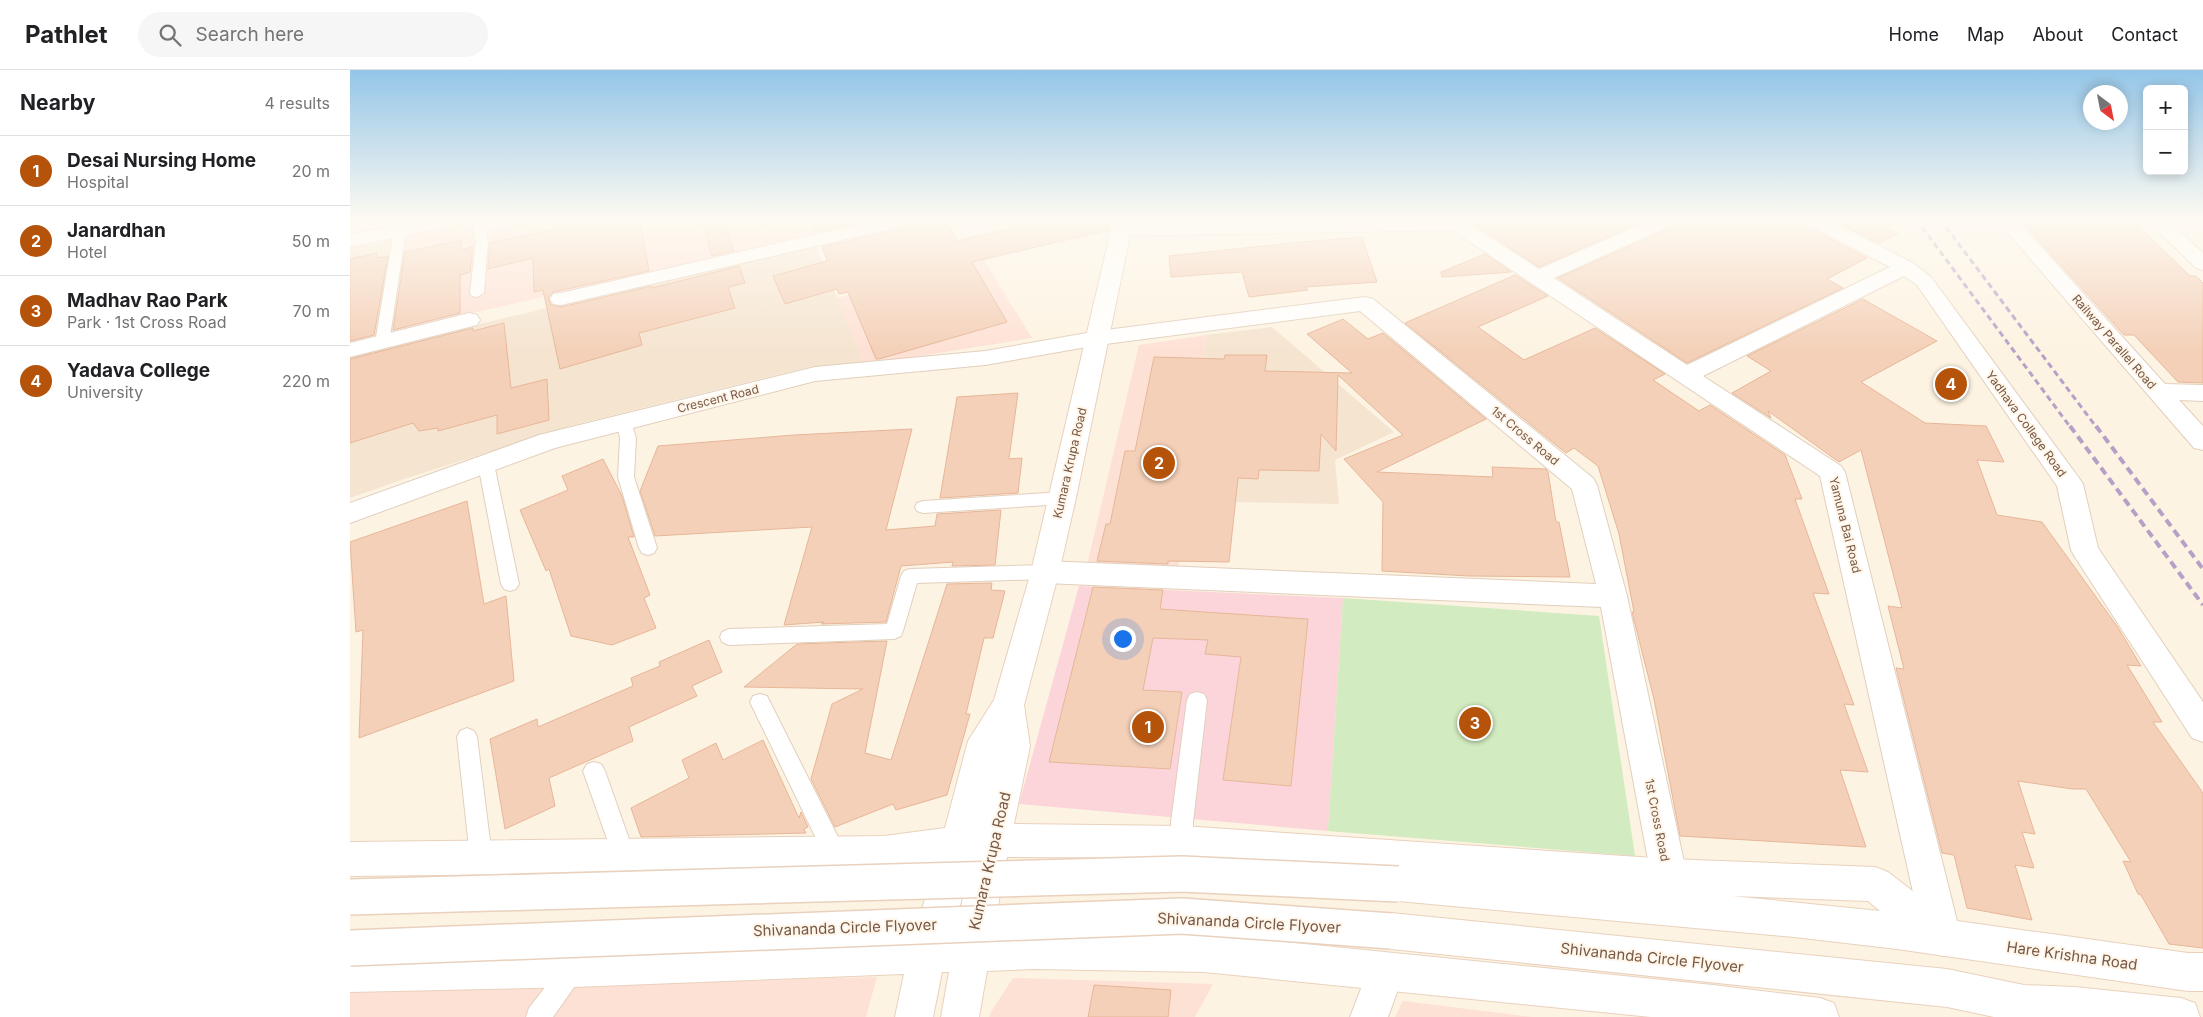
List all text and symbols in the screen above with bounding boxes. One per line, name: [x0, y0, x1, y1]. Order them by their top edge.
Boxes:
search box: [138, 12, 488, 57]
text: Pathlet: [25, 20, 108, 49]
icon: search: [156, 21, 184, 49]
text: Search here: [196, 23, 304, 46]
text: Home: [1889, 24, 1939, 45]
text: Map: [1967, 24, 2004, 45]
text: About: [2032, 24, 2083, 45]
text: Contact: [2111, 24, 2178, 45]
north arrow: [2083, 85, 2128, 130]
map controls: [2143, 85, 2188, 175]
button: +: [2143, 85, 2188, 130]
text: Nearby: [20, 90, 95, 115]
text: 4 results: [265, 93, 330, 113]
button: −: [2143, 130, 2188, 175]
text: Desai Nursing Home: [67, 149, 256, 172]
text: 1: [33, 161, 39, 181]
text: 20 m: [292, 161, 330, 181]
text: Hospital: [67, 172, 129, 192]
text: Janardhan: [67, 219, 166, 242]
text: 2: [31, 231, 41, 251]
text: 50 m: [292, 231, 330, 251]
text: Hotel: [67, 242, 107, 262]
text: Madhav Rao Park: [67, 289, 228, 312]
street label: Railway Parallel Road: [2069, 291, 2160, 392]
text: 3: [31, 301, 41, 321]
text: 70 m: [293, 301, 330, 321]
text: Park · 1st Cross Road: [67, 312, 227, 332]
text: Yadava College: [67, 359, 210, 382]
pin: 4: [1935, 365, 1967, 403]
street label: Yadhava College Road: [1983, 368, 2070, 480]
text: 4: [31, 371, 41, 391]
text: 220 m: [282, 371, 330, 391]
street label: Crescent Road: [676, 381, 760, 416]
text: University: [67, 382, 143, 402]
street label: 1st Cross Road: [1488, 403, 1562, 468]
street label: Kumara Krupa Road: [1050, 406, 1090, 520]
pin: 2: [1143, 444, 1175, 482]
street label: Yamuna Bai Road: [1826, 475, 1865, 575]
your location: [1110, 626, 1136, 652]
pin: 3: [1459, 704, 1491, 742]
pin: 1: [1132, 708, 1164, 746]
street label: 1st Cross Road: [1642, 777, 1673, 862]
street label: Kumara Krupa Road: [964, 790, 1015, 932]
street label: Shivananda Circle Flyover: [1157, 908, 1342, 937]
street label: Shivananda Circle Flyover: [753, 915, 938, 940]
street label: Hare Krishna Road: [2005, 937, 2139, 974]
street label: Shivananda Circle Flyover: [1560, 938, 1745, 977]

